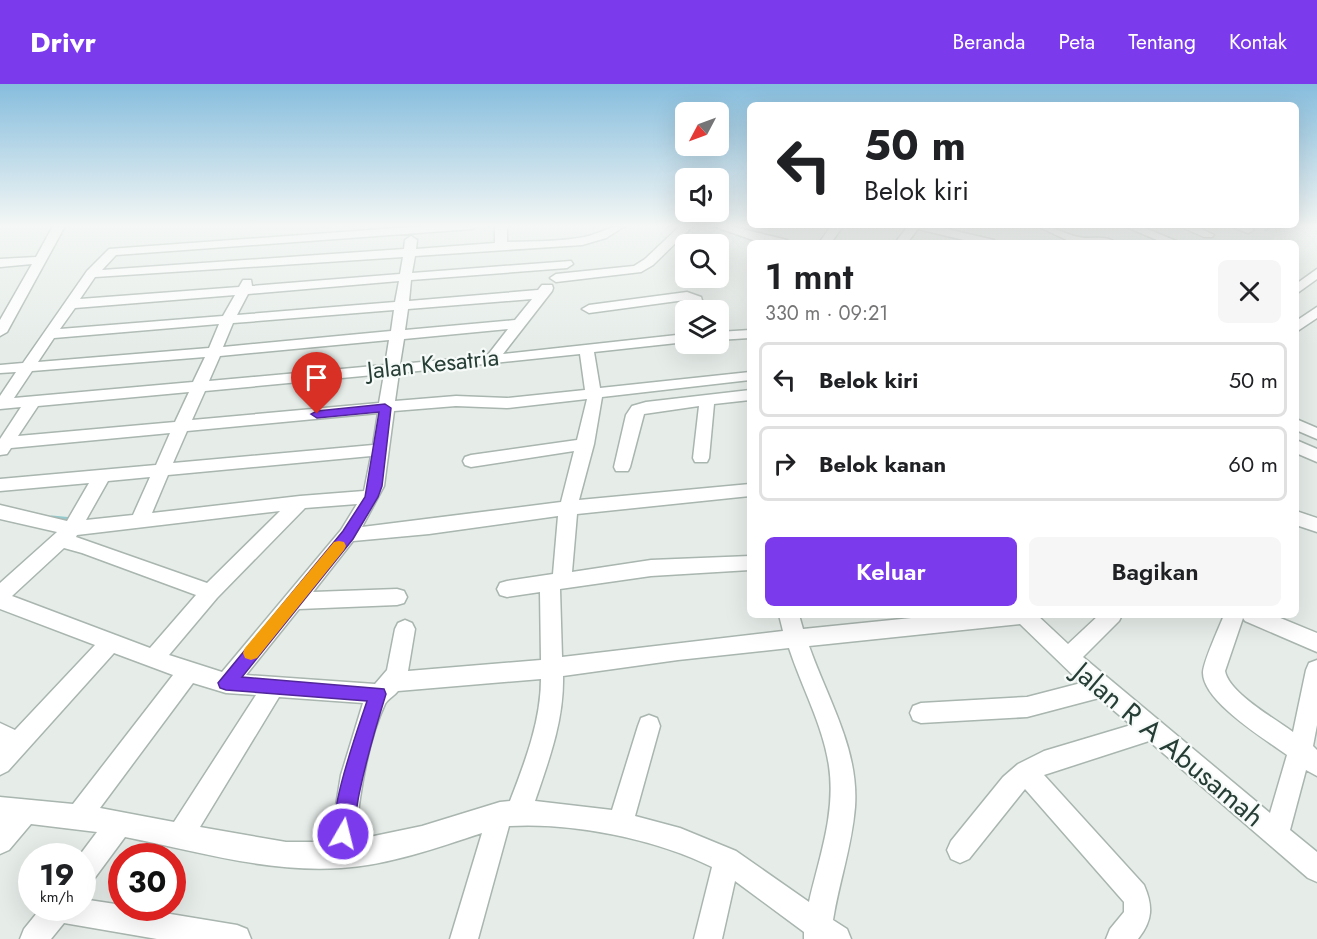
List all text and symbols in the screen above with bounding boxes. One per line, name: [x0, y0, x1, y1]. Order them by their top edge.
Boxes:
text: Drivr: [30, 22, 96, 63]
text: Beranda: [952, 27, 1025, 57]
text: Peta: [1058, 27, 1095, 57]
text: Tentang: [1128, 27, 1196, 57]
text: Kontak: [1229, 27, 1287, 57]
north arrow: [675, 102, 729, 156]
map controls: [675, 102, 729, 354]
text: 50 m: [864, 115, 966, 176]
icon: left: [765, 126, 843, 204]
button: sound: [675, 168, 729, 222]
text: Belok kiri: [864, 171, 969, 210]
button: search: [675, 234, 729, 288]
text: 1 mnt: [765, 250, 853, 302]
button: close: [1218, 260, 1281, 323]
text: 330 m · 09:21: [765, 299, 888, 328]
button: layers: [675, 300, 729, 354]
street label: Jalan Kesatria: [362, 339, 501, 388]
pin: [291, 352, 342, 414]
icon: arrive: [300, 361, 333, 394]
icon: left: [768, 363, 801, 396]
text: Belok kiri: [819, 364, 918, 396]
text: 50 m: [1229, 364, 1278, 396]
icon: right: [768, 447, 801, 480]
text: Belok kanan: [819, 448, 946, 480]
text: 60 m: [1228, 448, 1278, 480]
button: Keluar: [765, 537, 1017, 606]
button: Bagikan: [1029, 537, 1281, 606]
street label: Jalan R A Abusamah: [1061, 650, 1273, 837]
position arrow: [311, 802, 375, 866]
speed limit sign: 30: [108, 843, 186, 921]
text: 19: [39, 853, 75, 896]
text: km/h: [40, 886, 74, 908]

